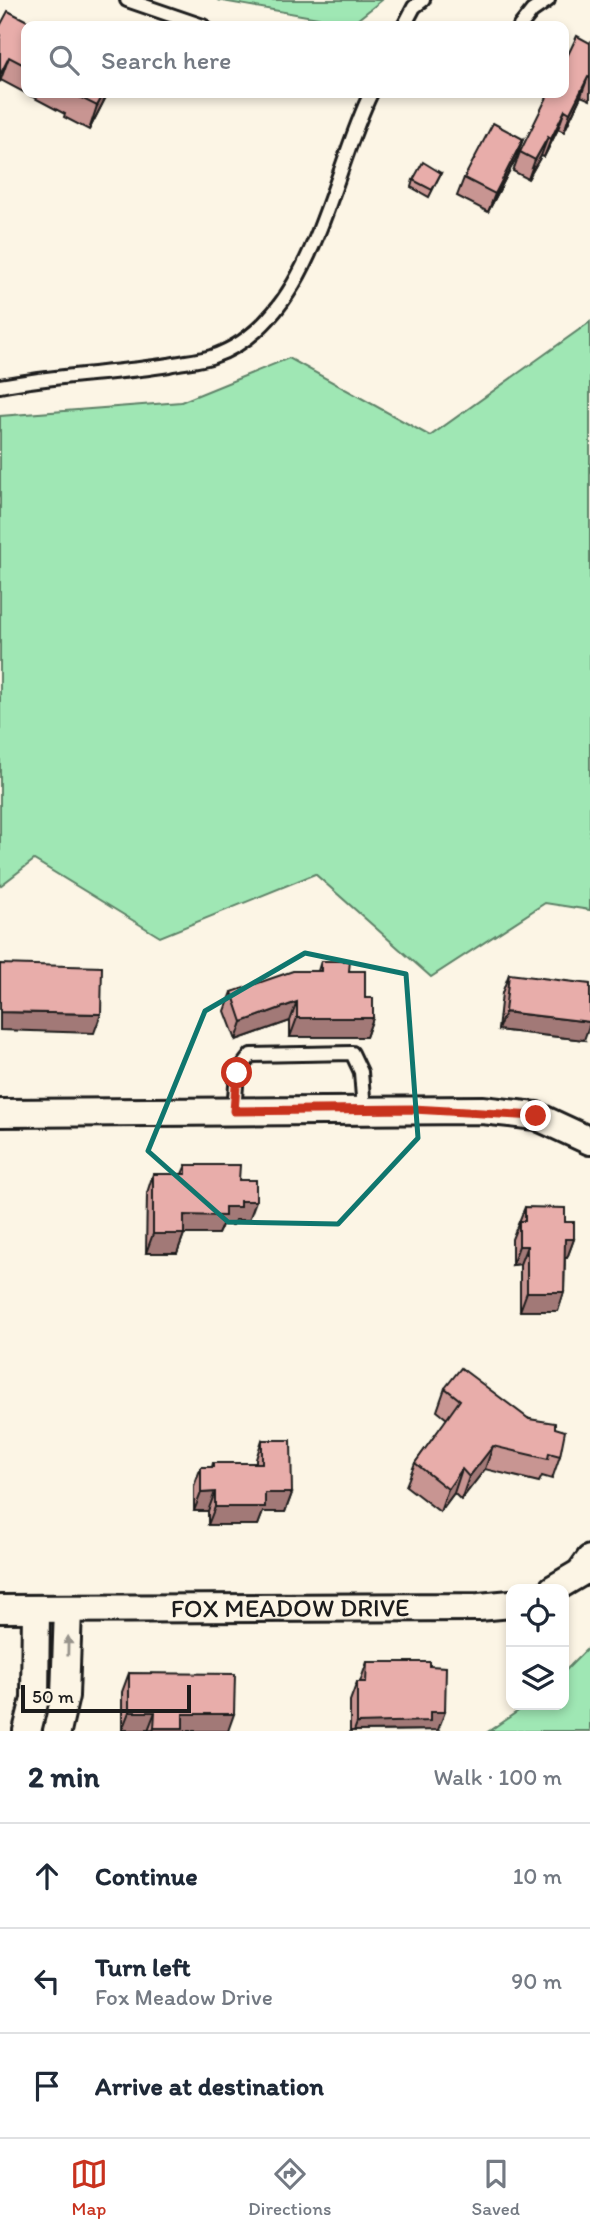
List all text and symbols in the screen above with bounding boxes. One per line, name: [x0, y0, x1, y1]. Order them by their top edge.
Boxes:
search box: [21, 21, 569, 98]
icon: search: [45, 41, 83, 79]
text: Search here: [101, 44, 231, 76]
route start: [221, 1057, 252, 1088]
route end: [520, 1100, 551, 1131]
map controls: [506, 1584, 569, 1710]
button: locate: [506, 1584, 569, 1647]
street label: FOX MEADOW DRIVE: [171, 1591, 409, 1624]
one-way arrow: [62, 1635, 74, 1657]
button: layers: [506, 1647, 569, 1710]
scale bar: [21, 1682, 191, 1714]
text: 50 m: [32, 1685, 74, 1708]
text: 2 min: [28, 1758, 99, 1795]
text: Walk · 100 m: [434, 1763, 562, 1791]
icon: ahead: [28, 1857, 66, 1895]
text: Continue: [95, 1860, 198, 1892]
text: 10 m: [513, 1862, 562, 1890]
text: Turn left: [95, 1951, 191, 1983]
icon: left: [28, 1962, 66, 2000]
text: 90 m: [511, 1967, 562, 1995]
text: Fox Meadow Drive: [95, 1983, 273, 2011]
icon: arrive: [28, 2067, 66, 2105]
text: Arrive at destination: [95, 2070, 324, 2102]
tab: Map: [70, 2155, 108, 2220]
tab: Directions: [248, 2155, 332, 2220]
tab: Saved: [472, 2155, 520, 2220]

